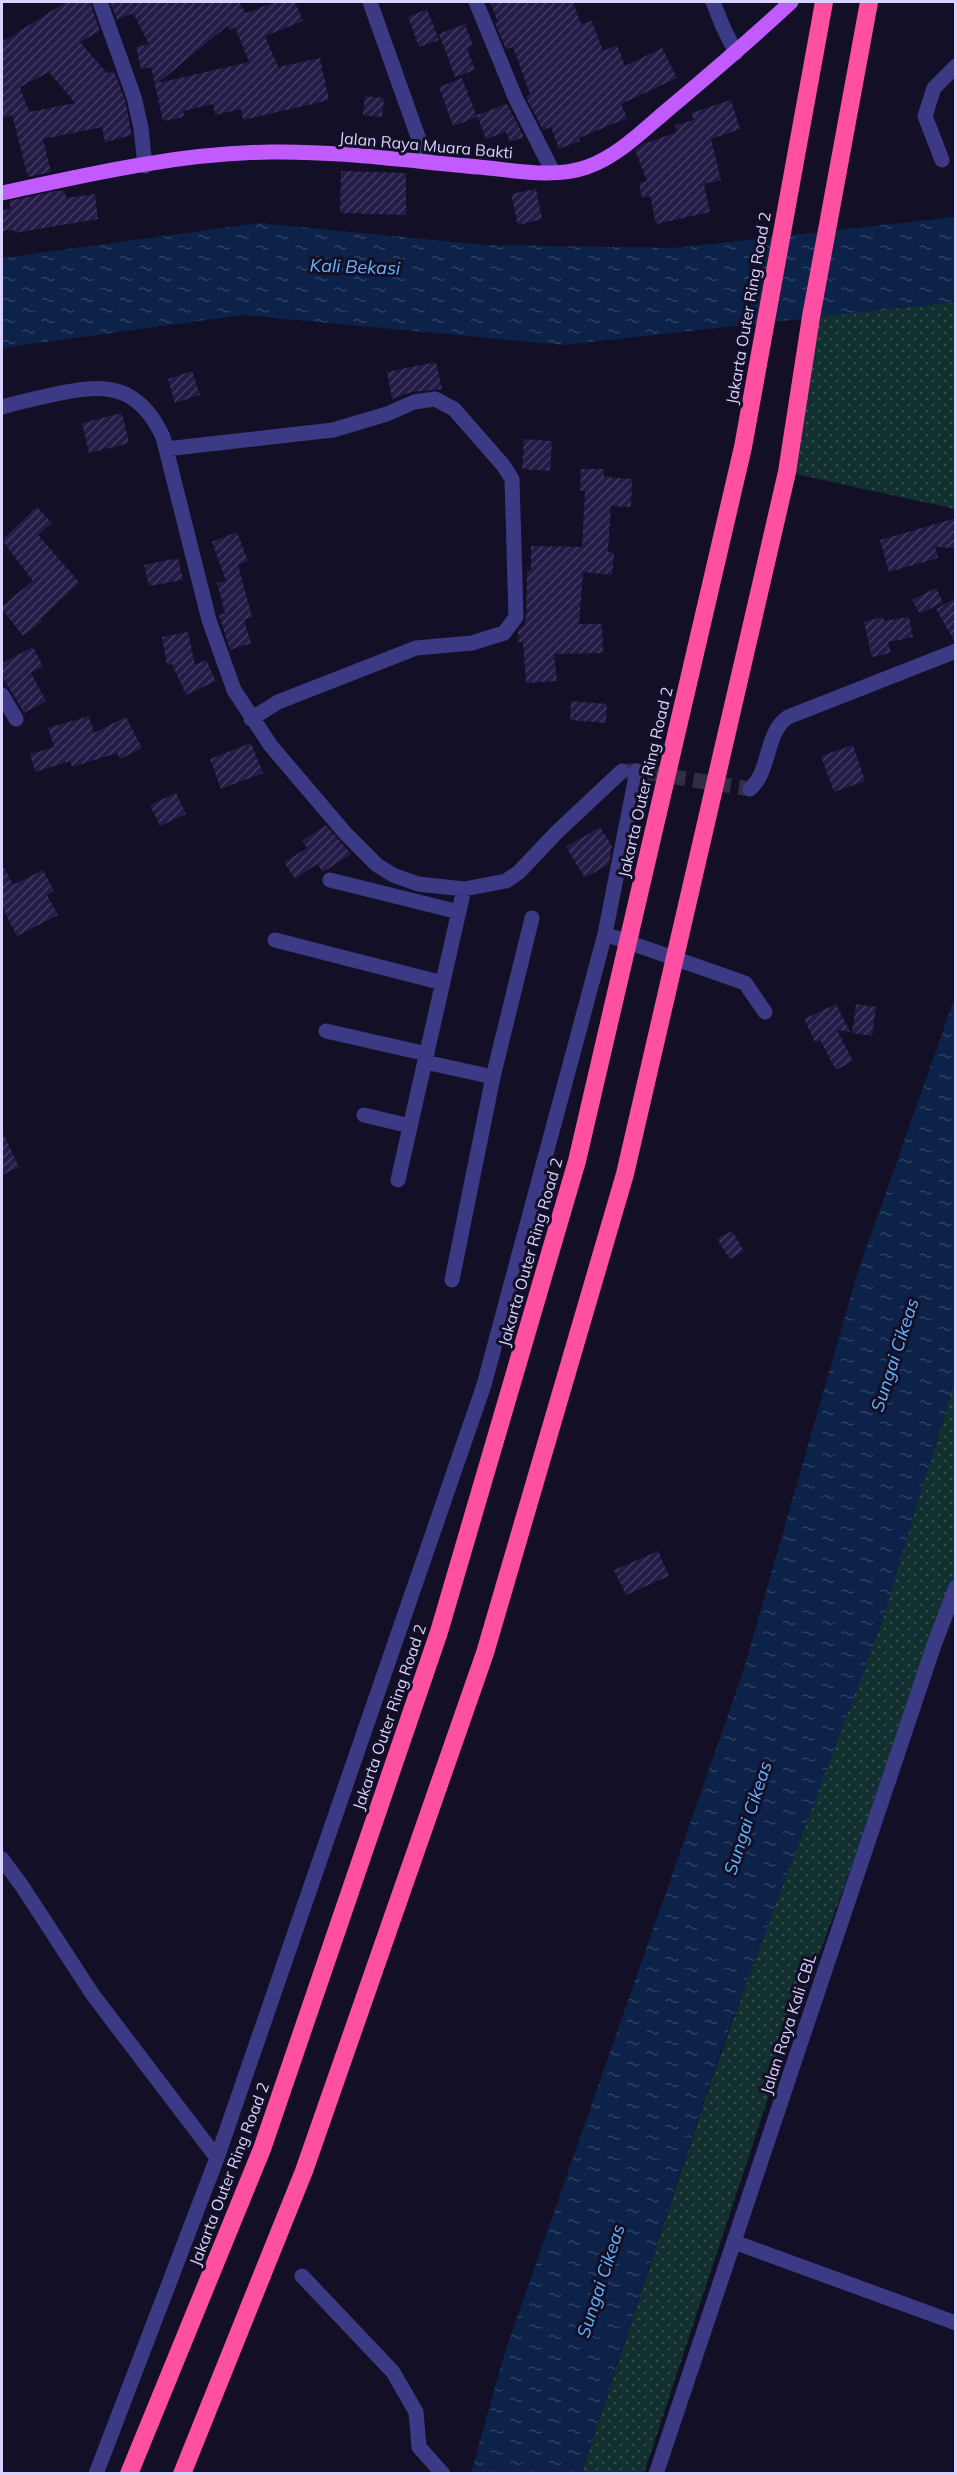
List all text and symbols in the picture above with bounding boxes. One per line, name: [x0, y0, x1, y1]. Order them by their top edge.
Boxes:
street label: Jalan Raya Muara Bakti: [338, 127, 514, 163]
street label: Jakarta Outer Ring Road 2: [721, 210, 775, 406]
water label: Kali Bekasi: [309, 253, 401, 280]
street label: Jakarta Outer Ring Road 2: [613, 685, 677, 879]
street label: Jakarta Outer Ring Road 2: [493, 1155, 567, 1349]
water label: Sungai Cikeas: [865, 1295, 924, 1414]
street label: Jakarta Outer Ring Road 2: [348, 1622, 430, 1812]
water label: Sungai Cikeas: [718, 1758, 777, 1877]
street label: Jalan Raya Kali CBL: [756, 1951, 820, 2097]
street label: Jakarta Outer Ring Road 2: [185, 2079, 273, 2269]
water label: Sungai Cikeas: [571, 2221, 630, 2340]

